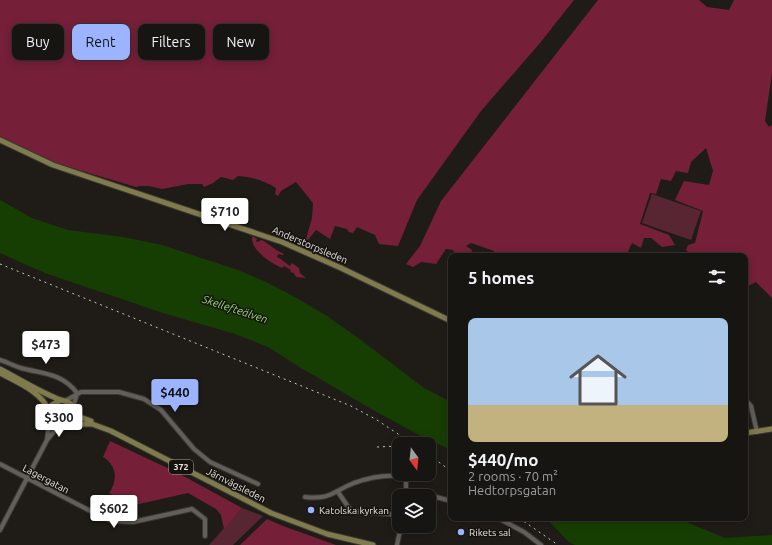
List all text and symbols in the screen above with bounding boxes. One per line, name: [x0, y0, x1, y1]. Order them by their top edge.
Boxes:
chip: Buy: [12, 24, 64, 60]
chip: Rent: [72, 24, 130, 60]
chip: Filters: [138, 24, 205, 60]
chip: New: [213, 24, 269, 60]
pin: $710: [201, 198, 249, 232]
text: $710: [210, 204, 240, 218]
street label: Anderstorpsleden: [271, 224, 349, 266]
icon: filters: [706, 266, 728, 288]
text: 5 homes: [468, 268, 534, 287]
water label: Skellefteälven: [200, 292, 269, 325]
pin: $473: [22, 331, 70, 365]
text: $473: [31, 337, 61, 351]
icon: home: [562, 344, 634, 416]
pin: $440: [151, 379, 199, 413]
text: $440: [160, 385, 190, 399]
pin: $300: [35, 404, 83, 438]
text: $300: [44, 410, 74, 424]
north arrow: [392, 437, 436, 481]
map controls: [392, 437, 436, 533]
text: $440/mo: [468, 450, 538, 469]
road number: 372: [169, 460, 193, 474]
street label: Lagergatan: [21, 462, 71, 496]
street label: Järnvägsleden: [205, 465, 267, 505]
text: 2 rooms · 70 m²: [468, 469, 558, 483]
text: Hedtorpsgatan: [468, 483, 556, 497]
button: layers: [392, 489, 436, 533]
pin: $602: [90, 495, 138, 529]
text: $602: [99, 501, 129, 515]
marker: Katolska kyrkan: [306, 505, 316, 515]
place label: Katolska kyrkan: [319, 505, 389, 516]
marker: Rikets sal: [456, 527, 466, 537]
place label: Rikets sal: [469, 527, 511, 538]

